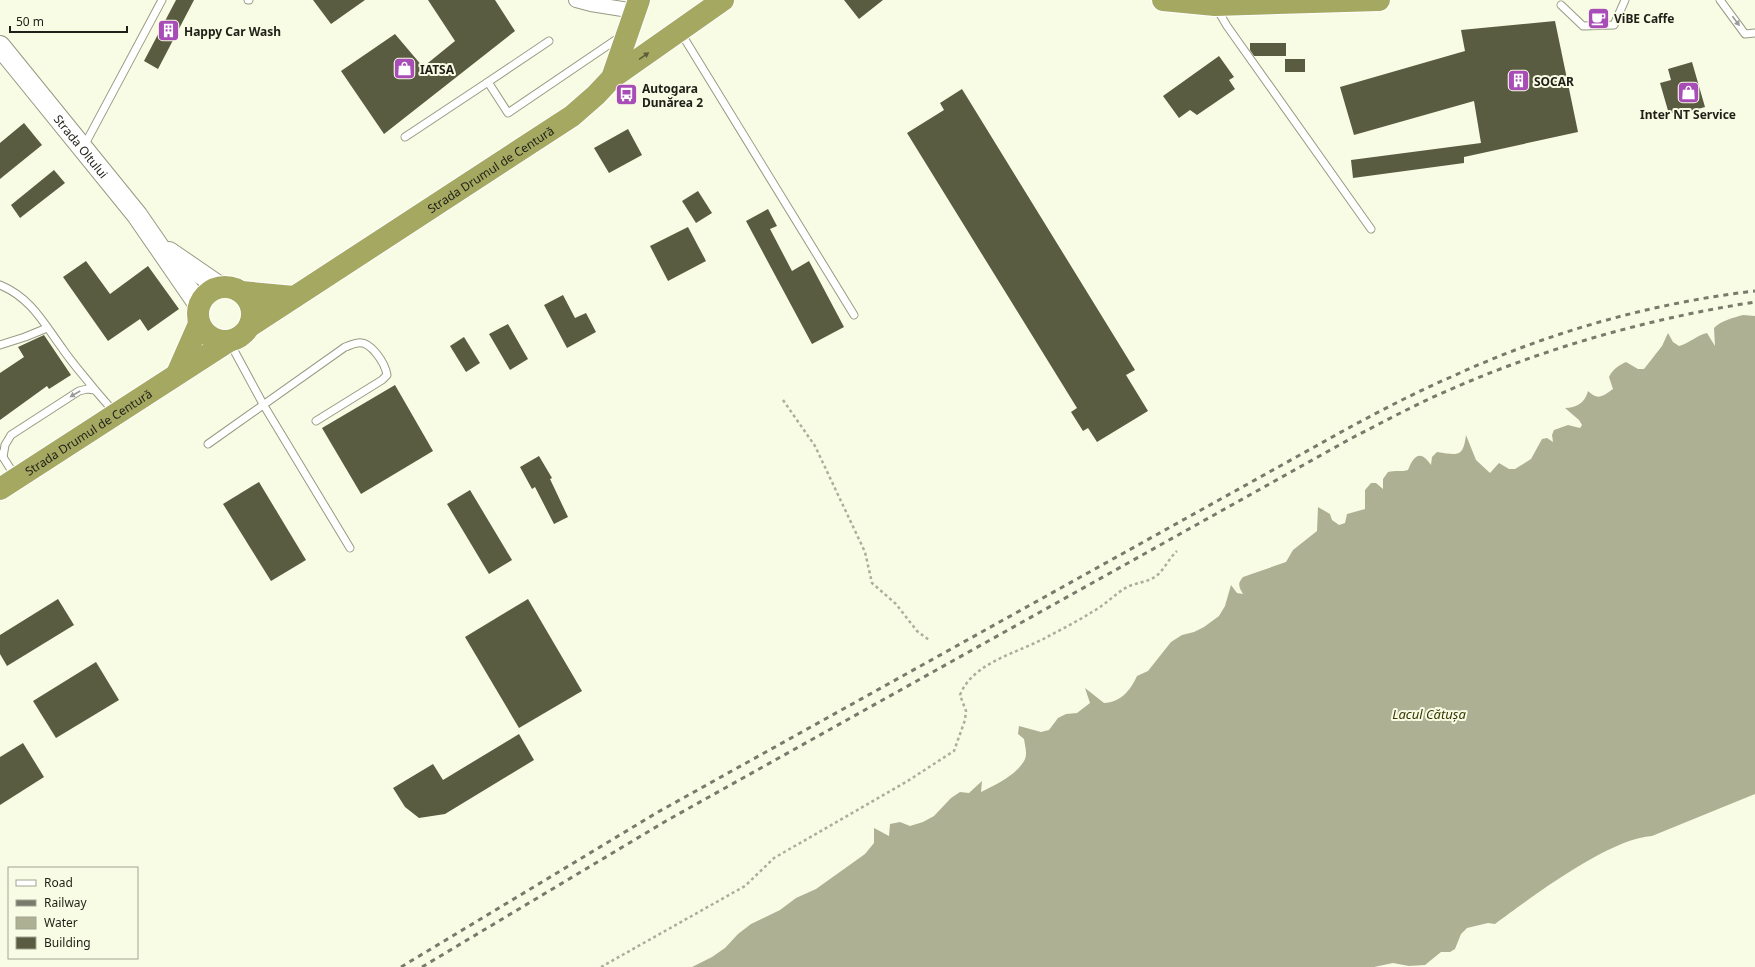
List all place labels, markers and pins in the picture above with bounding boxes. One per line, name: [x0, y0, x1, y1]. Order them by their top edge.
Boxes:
cafe icon: ViBE Caffe: [1586, 5, 1612, 31]
place label: ViBE Caffe: [1614, 10, 1675, 27]
building icon: Happy Car Wash: [156, 18, 182, 44]
place label: Happy Car Wash: [184, 23, 281, 40]
shop icon: IATSA: [392, 56, 418, 82]
place label: IATSA: [420, 61, 455, 78]
building icon: SOCAR: [1506, 68, 1532, 94]
place label: SOCAR: [1534, 73, 1574, 90]
place label: Autogara Dunărea 2: [642, 80, 703, 111]
shop icon: Inter NT Service: [1675, 80, 1701, 106]
bus stop icon: Autogara Dunărea 2: [613, 82, 639, 108]
place label: Inter NT Service: [1640, 106, 1736, 123]

